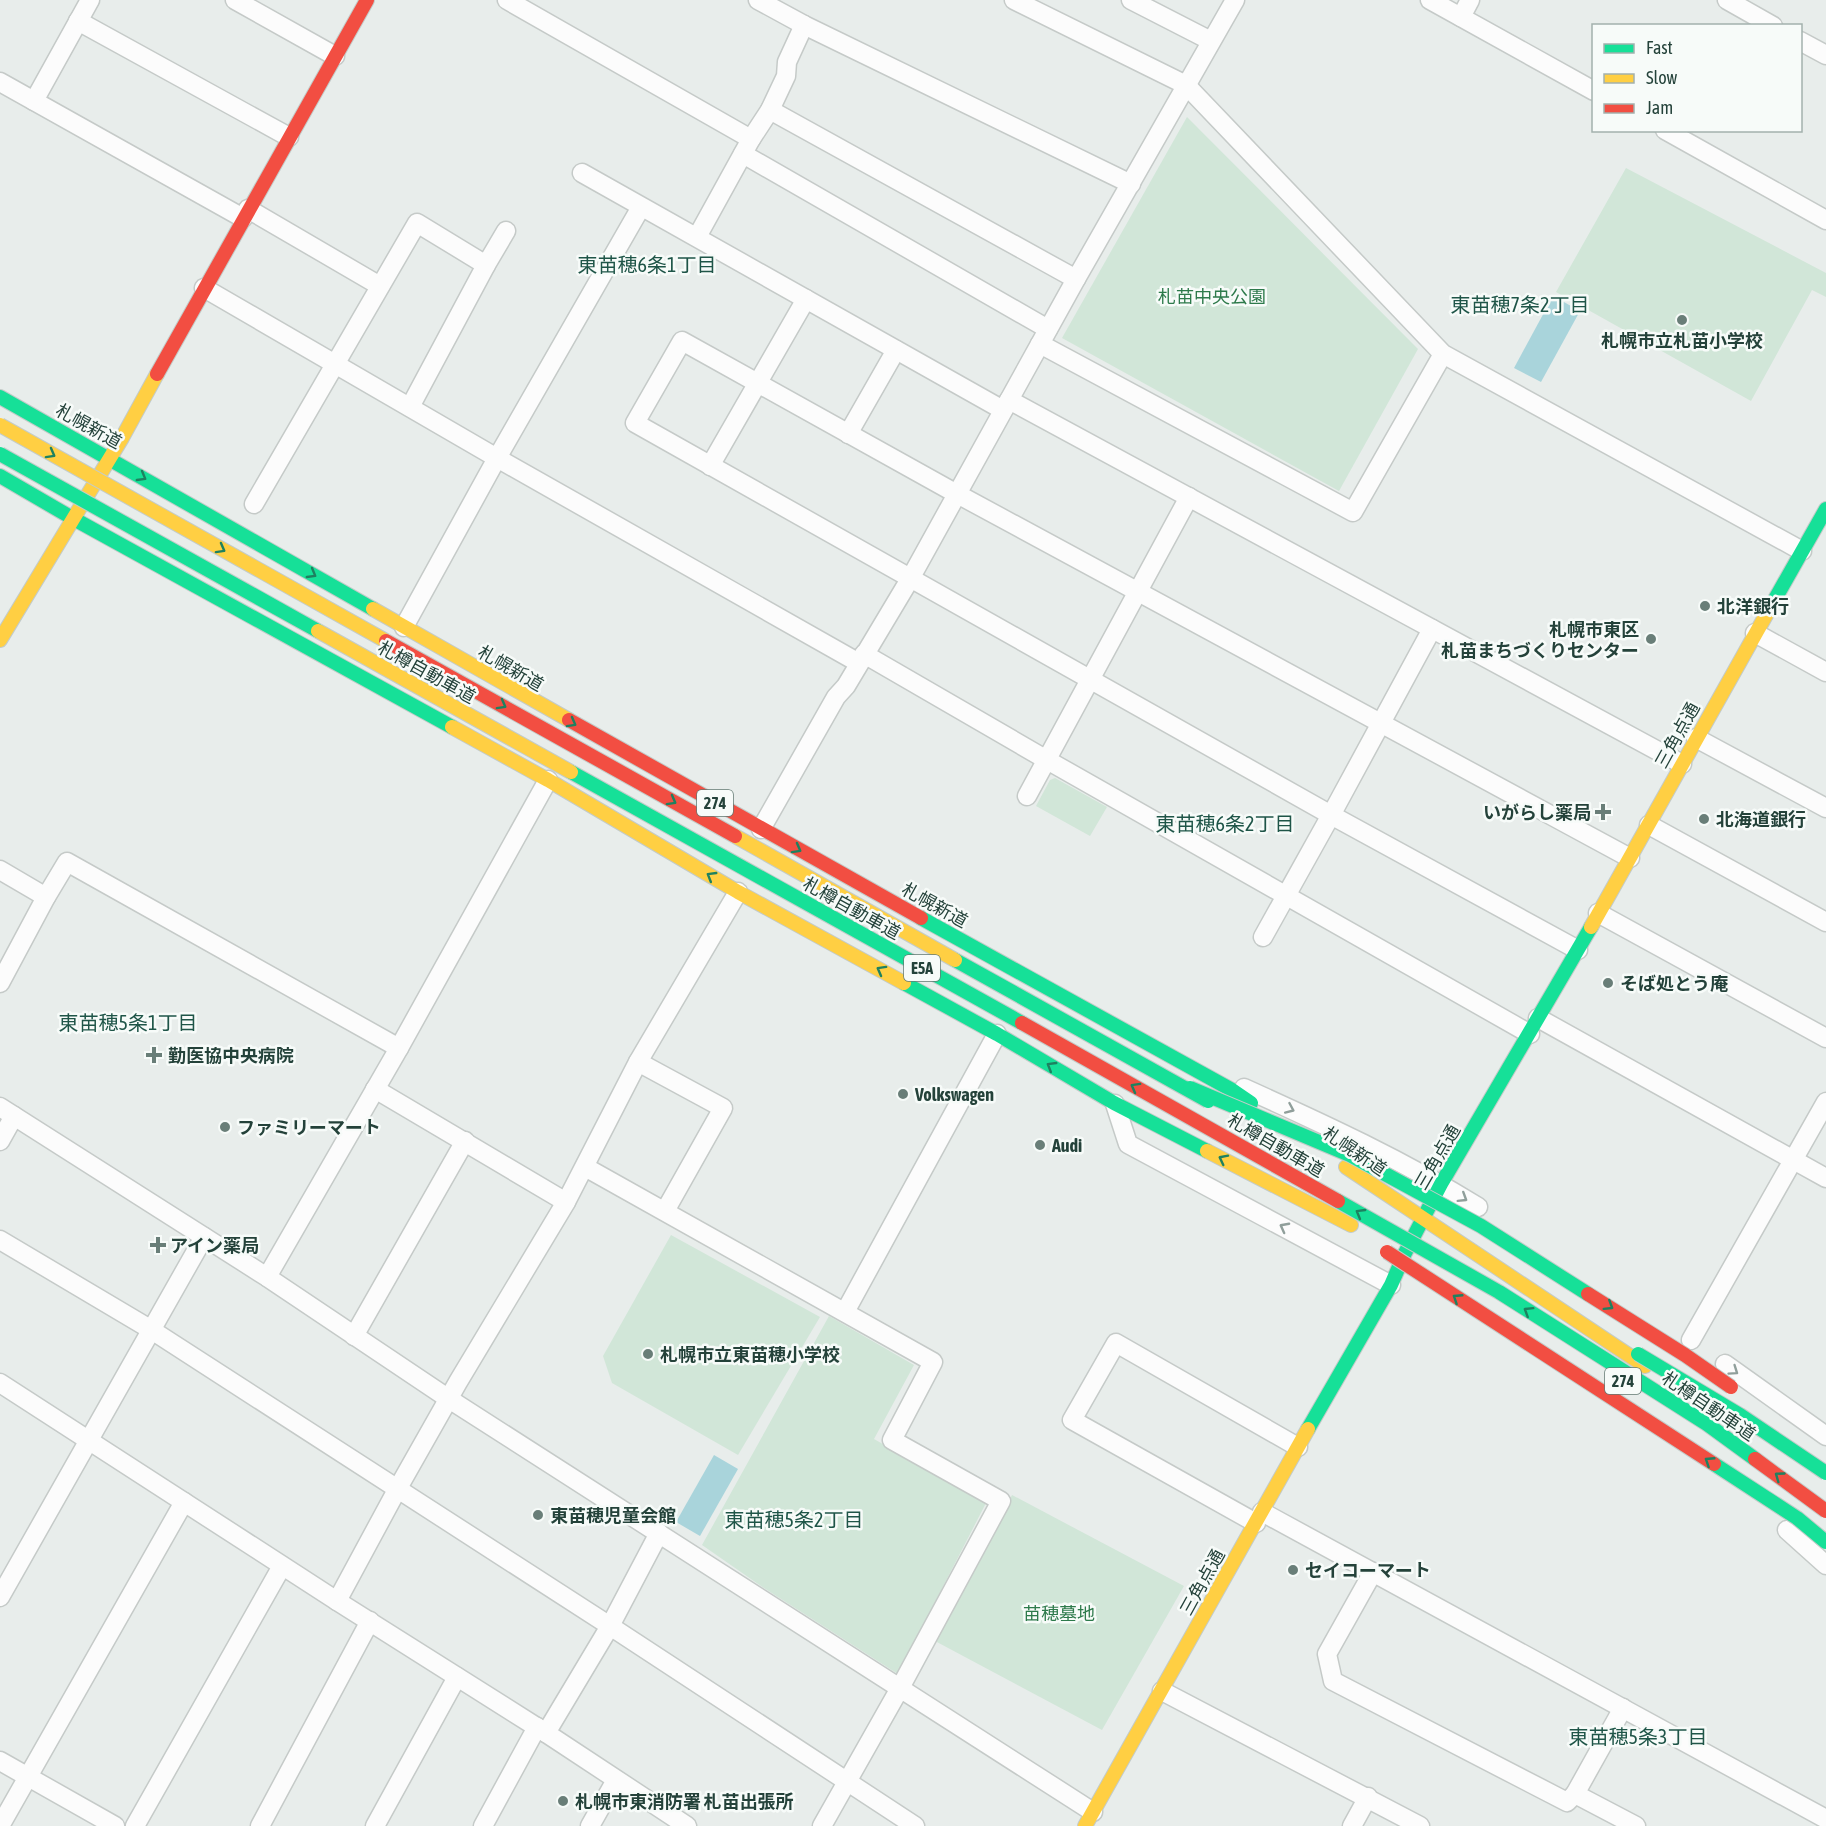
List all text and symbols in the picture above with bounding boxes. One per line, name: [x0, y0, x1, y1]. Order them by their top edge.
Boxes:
legend: [1592, 24, 1802, 132]
text: Fast: [1646, 37, 1673, 58]
text: Slow: [1646, 67, 1677, 88]
text: Jam: [1646, 97, 1673, 118]
district label: 東苗穂6条1丁目: [578, 253, 716, 276]
park label: 札苗中央公園: [1158, 286, 1266, 307]
district label: 東苗穂7条2丁目: [1451, 293, 1589, 316]
marker: 札幌市立札苗小学校: [1675, 313, 1689, 327]
place label: 札幌市立札苗小学校: [1601, 330, 1763, 351]
street label: 札幌新道: [52, 399, 126, 453]
one-way arrow: [45, 446, 55, 458]
one-way arrow: [136, 470, 147, 481]
one-way arrow: [215, 541, 225, 553]
one-way arrow: [306, 567, 316, 578]
place label: 北洋銀行: [1717, 596, 1789, 617]
marker: 北洋銀行: [1698, 599, 1712, 613]
place label: 札幌市東区 札苗まちづくりセンター: [1441, 619, 1639, 661]
marker: 札幌市東区 札苗まちづくりセンター: [1644, 632, 1658, 646]
street label: 札樽自動車道: [375, 637, 479, 707]
street label: 札幌新道: [475, 641, 547, 695]
one-way arrow: [495, 698, 506, 709]
street label: 三角点通: [1650, 698, 1704, 772]
one-way arrow: [566, 716, 576, 727]
road number: 274: [697, 790, 733, 816]
one-way arrow: [665, 793, 676, 805]
place label: いがらし薬局: [1483, 802, 1591, 823]
marker: いがらし薬局: [1596, 805, 1610, 819]
place label: 北海道銀行: [1716, 809, 1806, 830]
district label: 東苗穂6条2丁目: [1156, 812, 1294, 835]
marker: 北海道銀行: [1697, 812, 1711, 826]
one-way arrow: [791, 842, 802, 853]
one-way arrow: [707, 872, 717, 883]
street label: 札樽自動車道: [800, 873, 904, 943]
street label: 札幌新道: [898, 878, 972, 932]
road number: E5A: [904, 955, 940, 981]
one-way arrow: [877, 966, 887, 977]
place label: そば処とう庵: [1620, 973, 1728, 994]
marker: そば処とう庵: [1601, 976, 1615, 990]
district label: 東苗穂5条1丁目: [59, 1011, 197, 1034]
place label: 勤医協中央病院: [168, 1045, 294, 1066]
marker: 勤医協中央病院: [145, 1046, 163, 1064]
one-way arrow: [1047, 1061, 1057, 1073]
one-way arrow: [1131, 1083, 1141, 1094]
place label: Volkswagen: [914, 1084, 994, 1105]
marker: Volkswagen: [896, 1087, 910, 1101]
one-way arrow: [1284, 1101, 1295, 1113]
street label: 札樽自動車道: [1224, 1109, 1328, 1181]
place label: ファミリーマート: [237, 1117, 381, 1138]
marker: ファミリーマート: [218, 1120, 232, 1134]
street label: 三角点通: [1410, 1121, 1464, 1193]
street label: 札幌新道: [1319, 1122, 1391, 1180]
place label: Audi: [1051, 1135, 1082, 1156]
marker: Audi: [1033, 1138, 1047, 1152]
one-way arrow: [1218, 1155, 1229, 1166]
one-way arrow: [1457, 1191, 1467, 1203]
one-way arrow: [1356, 1209, 1366, 1220]
one-way arrow: [1280, 1223, 1290, 1234]
place label: アイン薬局: [170, 1235, 259, 1256]
marker: アイン薬局: [151, 1238, 165, 1252]
one-way arrow: [1453, 1294, 1464, 1305]
one-way arrow: [1603, 1299, 1613, 1311]
one-way arrow: [1524, 1307, 1535, 1318]
place label: 札幌市立東苗穂小学校: [660, 1344, 840, 1365]
marker: 札幌市立東苗穂小学校: [641, 1347, 655, 1361]
one-way arrow: [1727, 1363, 1738, 1374]
street label: 札樽自動車道: [1658, 1367, 1760, 1445]
road number: 274: [1605, 1368, 1641, 1394]
one-way arrow: [1705, 1457, 1716, 1468]
one-way arrow: [1774, 1472, 1785, 1483]
place label: 東苗穂児童会館: [550, 1505, 676, 1526]
marker: 東苗穂児童会館: [531, 1508, 545, 1522]
district label: 東苗穂5条2丁目: [725, 1508, 863, 1531]
street label: 三角点通: [1175, 1545, 1229, 1619]
place label: セイコーマート: [1305, 1560, 1431, 1581]
marker: セイコーマート: [1286, 1563, 1300, 1577]
park label: 苗穂墓地: [1023, 1603, 1095, 1624]
district label: 東苗穂5条3丁目: [1569, 1725, 1707, 1748]
place label: 札幌市東消防署 札苗出張所: [575, 1791, 793, 1812]
marker: 札幌市東消防署 札苗出張所: [556, 1794, 570, 1808]

